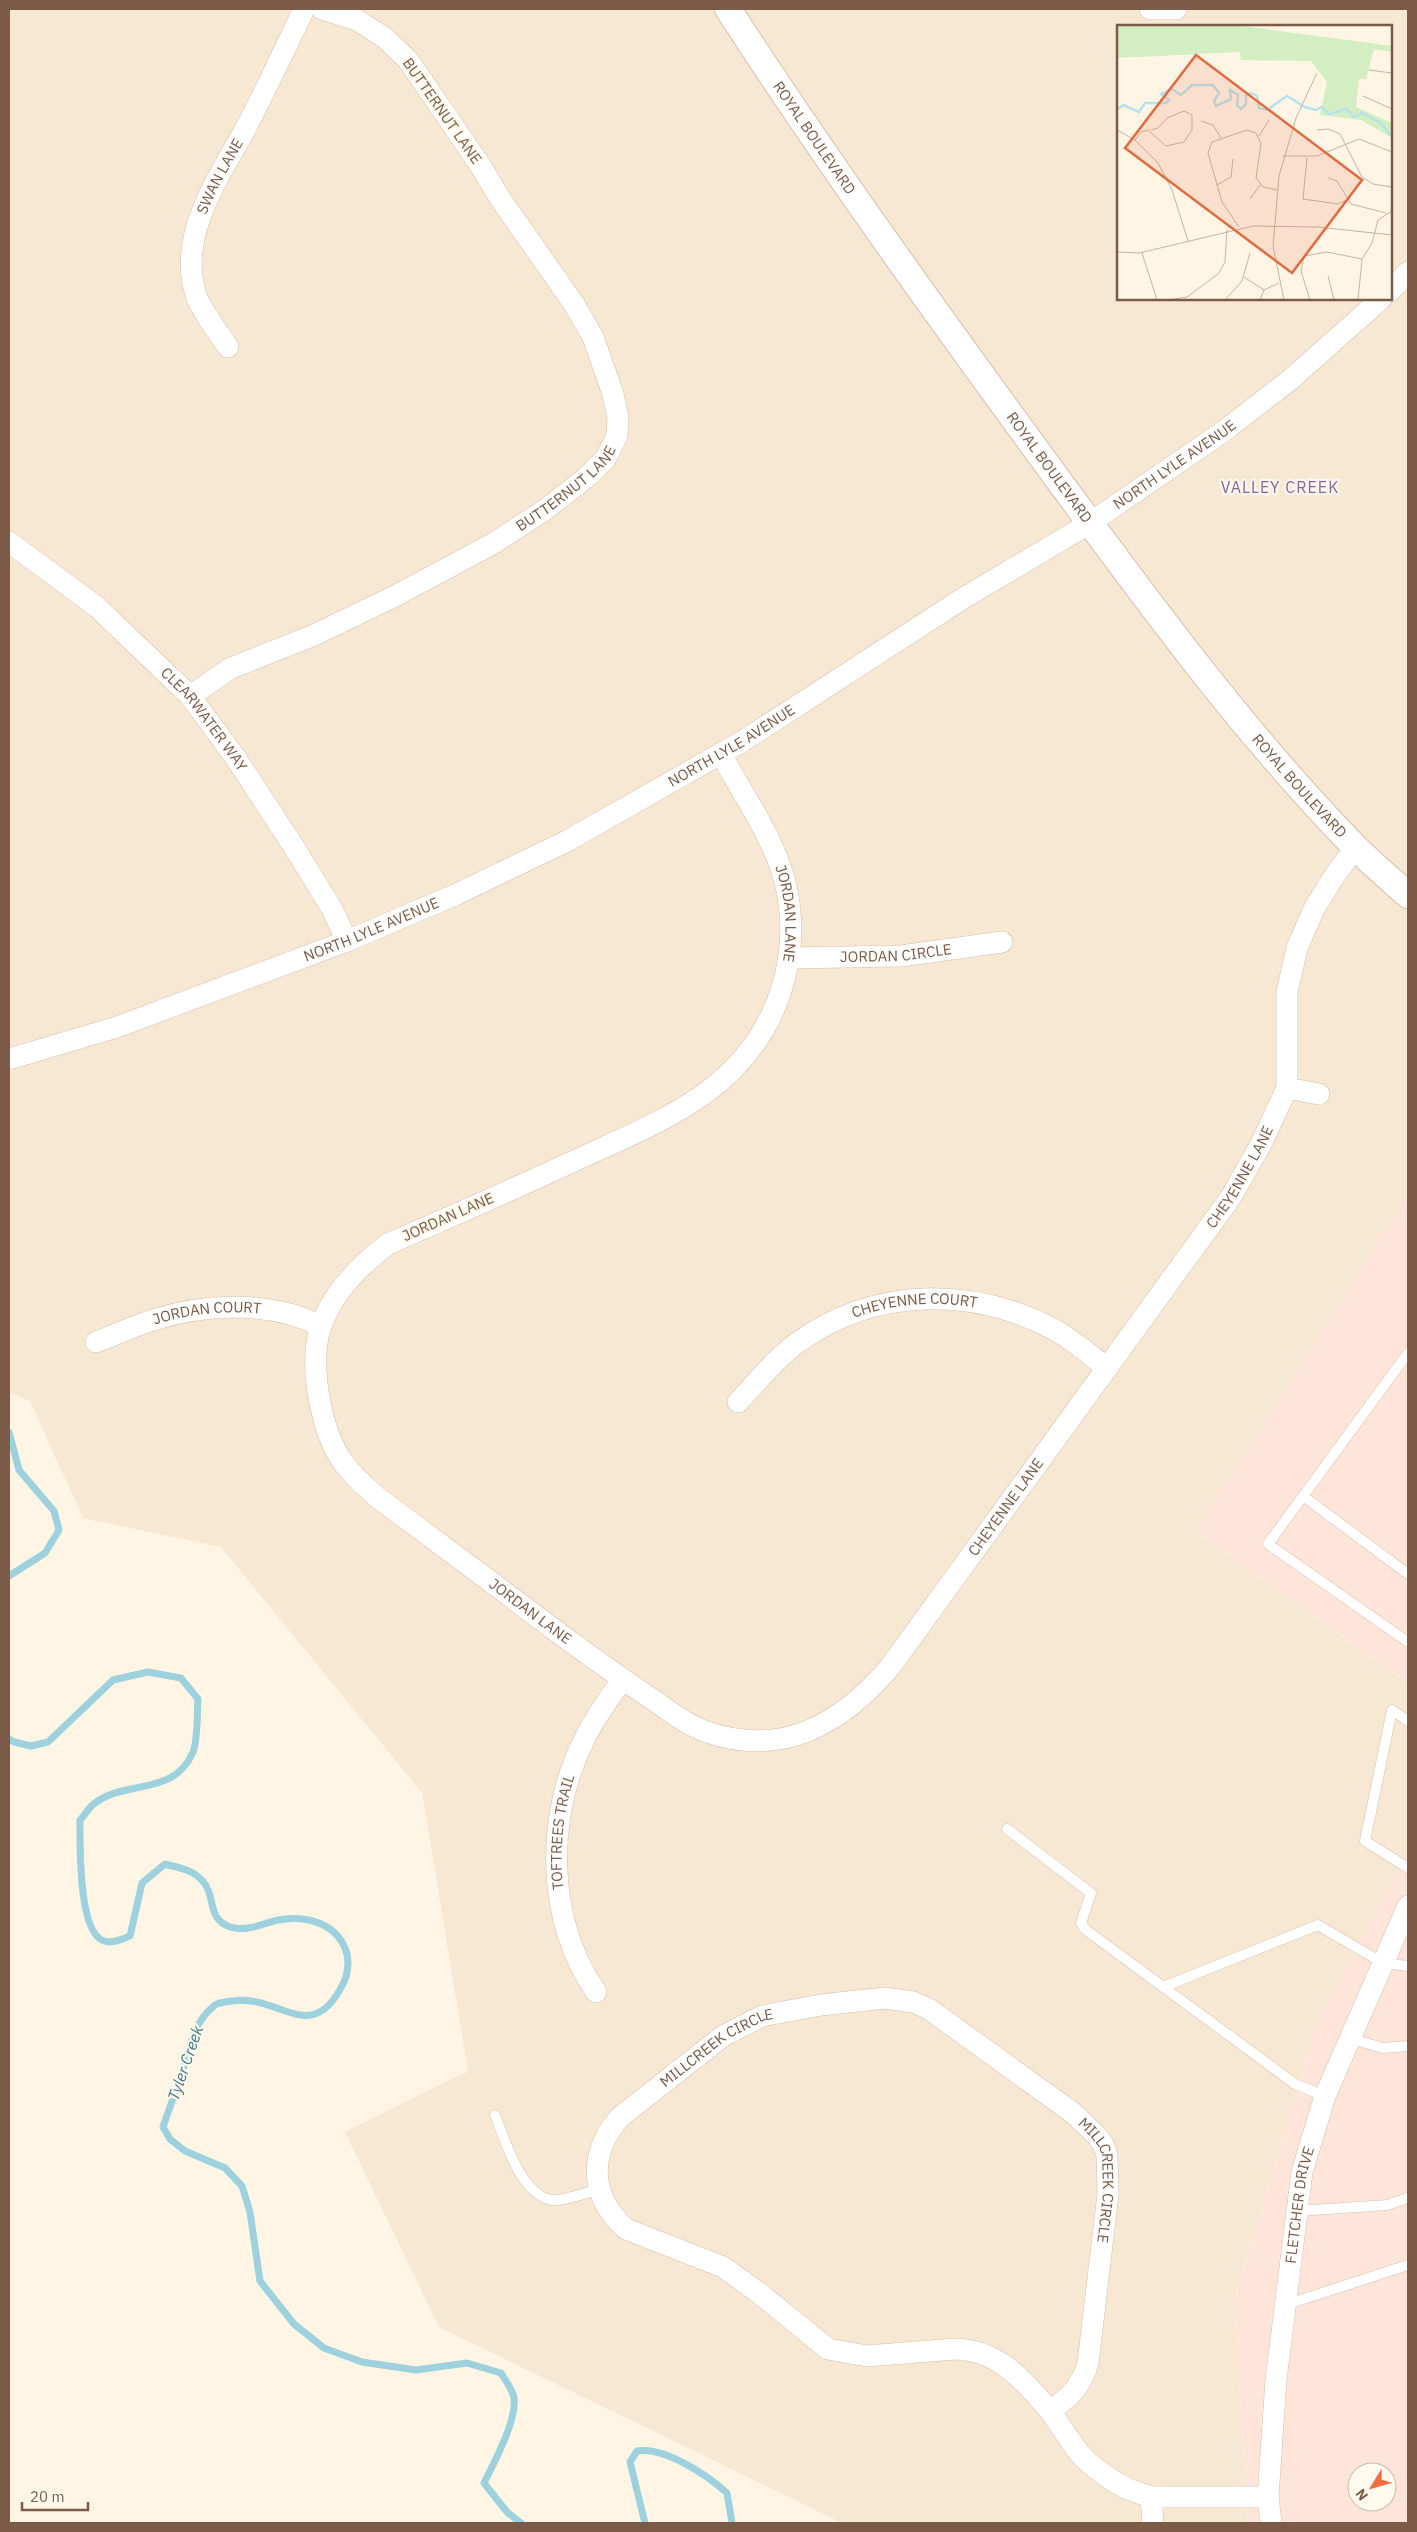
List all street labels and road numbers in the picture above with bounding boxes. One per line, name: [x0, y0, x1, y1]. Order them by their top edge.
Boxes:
street label: BUTTERNUT LANE: [399, 54, 486, 168]
street label: ROYAL BOULEVARD: [769, 77, 860, 198]
street label: SWAN LANE: [192, 135, 247, 217]
street label: ROYAL BOULEVARD: [1003, 408, 1097, 526]
street label: NORTH LYLE AVENUE: [1109, 415, 1240, 513]
street label: BUTTERNUT LANE: [512, 442, 620, 535]
street label: CLEARWATER WAY: [157, 663, 252, 775]
street label: NORTH LYLE AVENUE: [664, 700, 798, 791]
street label: ROYAL BOULEVARD: [1248, 730, 1351, 842]
street label: JORDAN LANE: [771, 862, 801, 963]
street label: NORTH LYLE AVENUE: [301, 893, 442, 965]
street label: JORDAN CIRCLE: [840, 939, 953, 966]
street label: CHEYENNE LANE: [1202, 1123, 1277, 1232]
street label: JORDAN LANE: [399, 1188, 497, 1245]
street label: CHEYENNE COURT: [849, 1289, 980, 1322]
street label: JORDAN COURT: [150, 1297, 263, 1329]
street label: CHEYENNE LANE: [964, 1454, 1047, 1560]
street label: JORDAN LANE: [486, 1574, 576, 1648]
street label: TOFTREES TRAIL: [547, 1771, 579, 1891]
street label: MILLCREEK CIRCLE: [656, 2004, 775, 2091]
street label: MILLCREEK CIRCLE: [1074, 2113, 1118, 2244]
street label: FLETCHER DRIVE: [1281, 2144, 1318, 2265]

